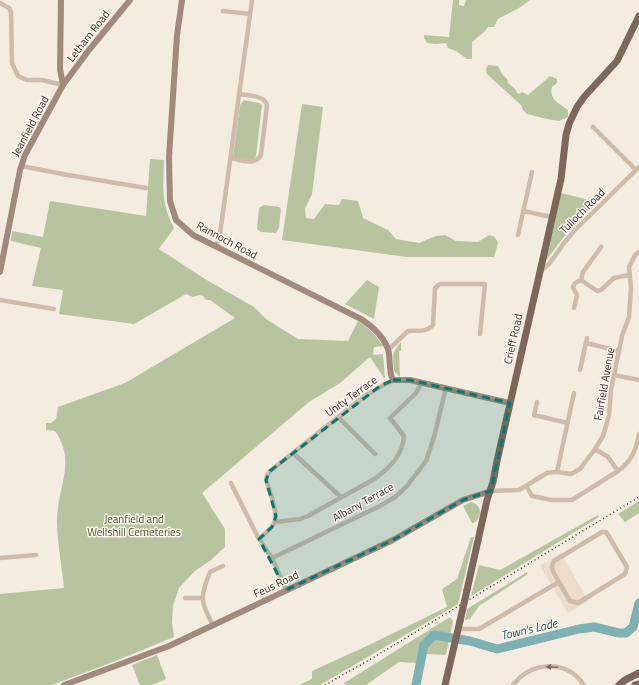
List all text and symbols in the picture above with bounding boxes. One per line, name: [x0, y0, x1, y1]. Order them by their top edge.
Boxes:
street label: Letham Road: [63, 7, 113, 65]
street label: Jeanfield Road: [7, 93, 53, 159]
street label: Tulloch Road: [556, 185, 608, 237]
street label: Rannoch Road: [194, 217, 260, 263]
street label: Crieff Road: [499, 312, 527, 366]
street label: Fairfield Avenue: [590, 346, 618, 422]
street label: Unity Terrace: [322, 371, 381, 420]
street label: Albany Terrace: [330, 478, 397, 525]
park label: Jeanfield and Wellshill Cemeteries: [87, 511, 181, 540]
street label: Feus Road: [251, 566, 301, 601]
water label: Town's Lade: [499, 613, 561, 645]
one-way arrow: [545, 664, 558, 670]

